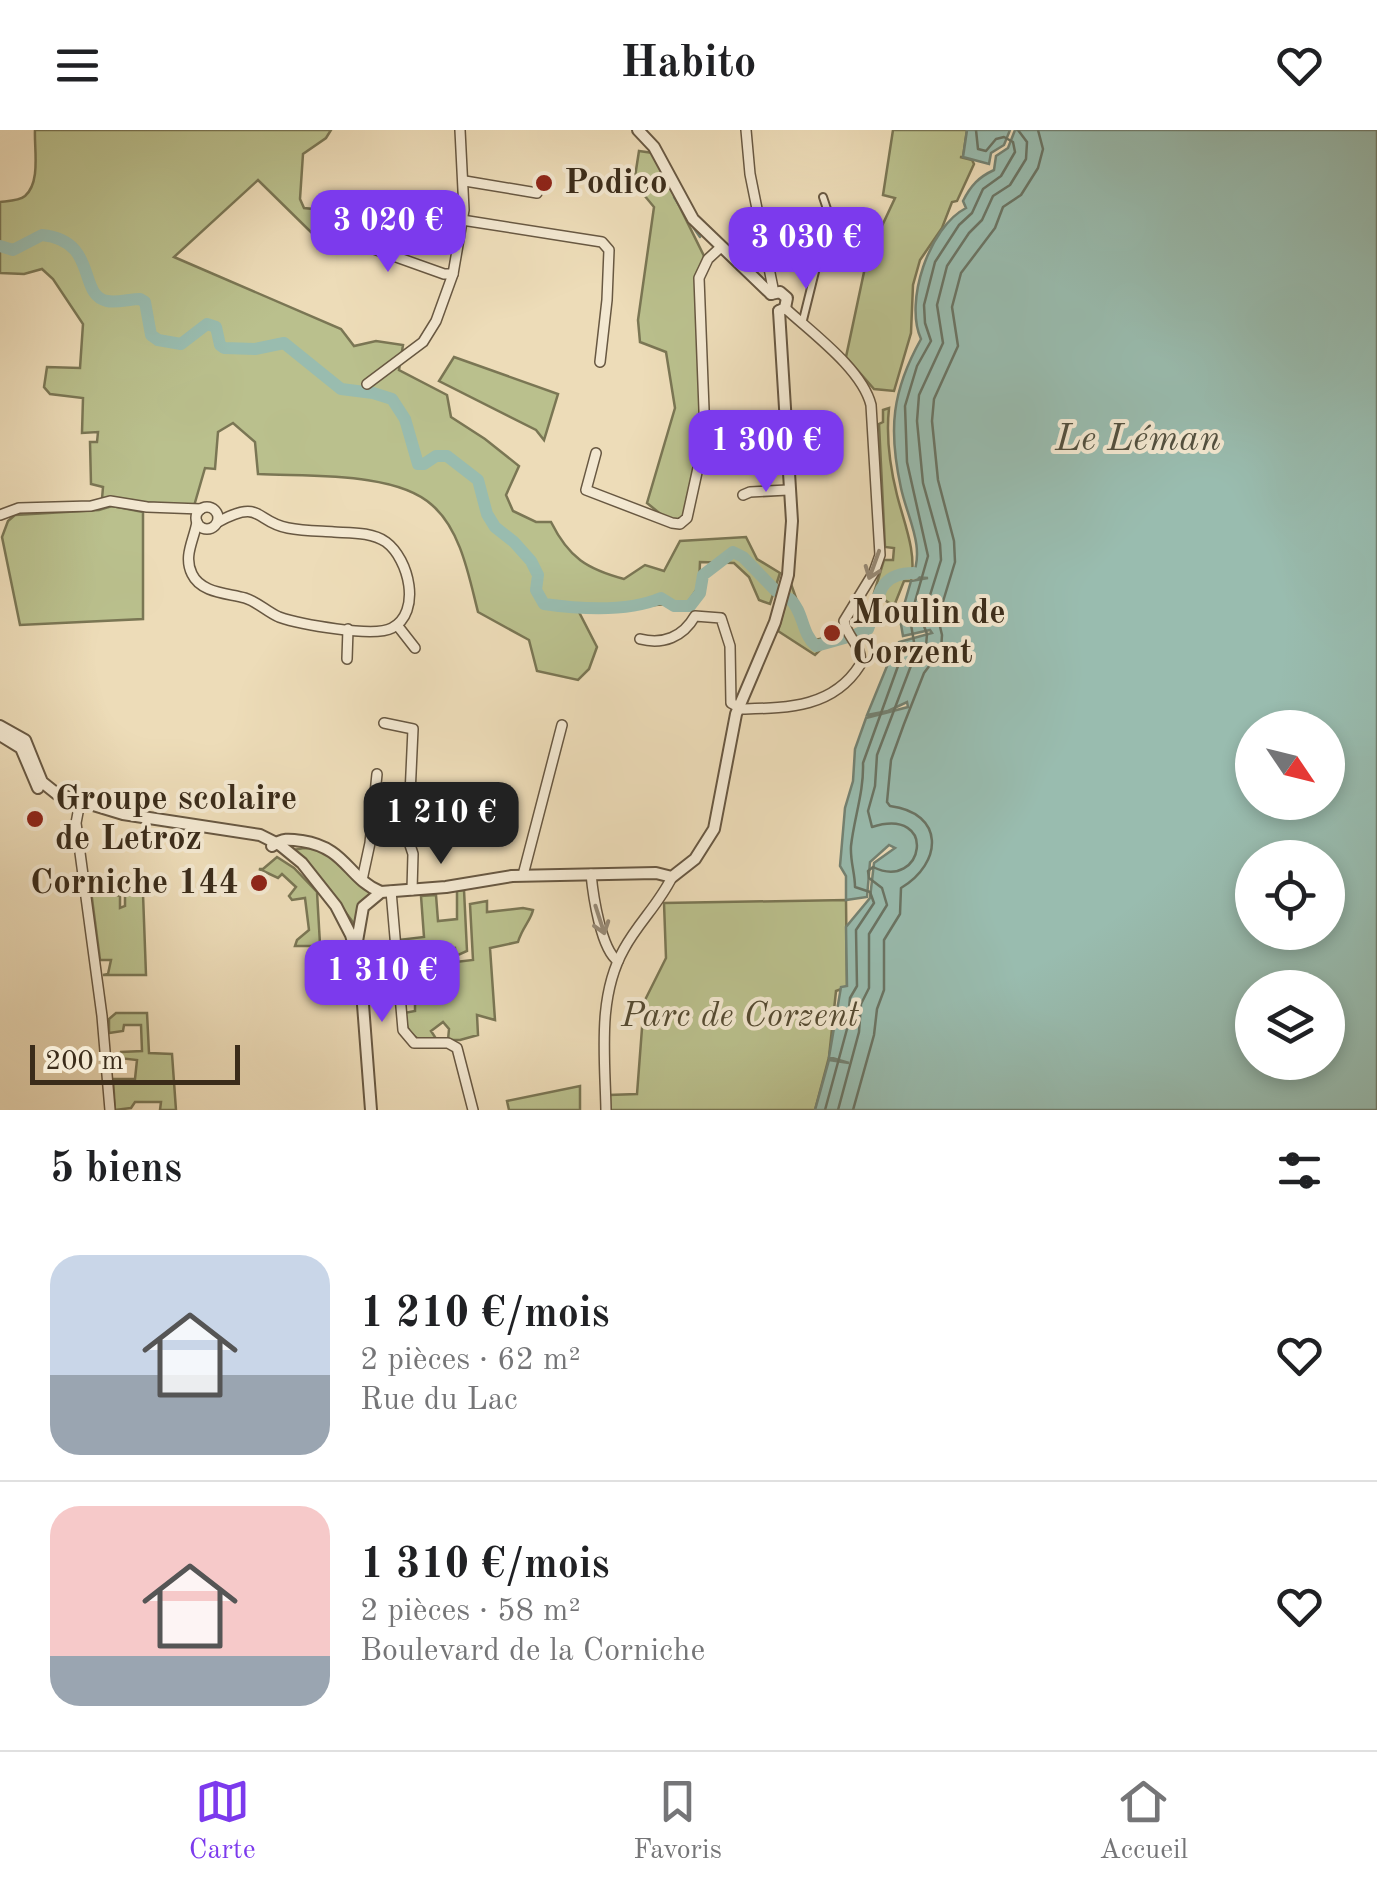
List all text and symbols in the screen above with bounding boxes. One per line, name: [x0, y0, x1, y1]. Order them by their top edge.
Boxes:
icon: menu: [50, 38, 105, 93]
icon: heart: [1272, 38, 1327, 93]
text: Habito: [620, 42, 757, 87]
place label: Podico: [564, 166, 668, 201]
marker: Podico: [533, 172, 555, 194]
pin: 3 020 €: [296, 190, 480, 275]
text: 3 020 €: [333, 206, 443, 238]
pin: 3 030 €: [714, 207, 898, 292]
text: 3 030 €: [751, 223, 861, 255]
pin: 1 300 €: [674, 410, 858, 495]
water label: Le Léman: [1054, 421, 1221, 459]
text: 1 300 €: [711, 426, 821, 458]
one-way arrow: [864, 549, 882, 580]
place label: Moulin de Corzent: [852, 596, 1006, 671]
marker: Moulin de Corzent: [821, 622, 843, 644]
north arrow: [1235, 710, 1345, 820]
map controls: [1235, 710, 1345, 1080]
place label: Groupe scolaire de Letroz: [55, 782, 297, 857]
pin: 1 210 €: [349, 782, 533, 867]
text: 1 210 €: [386, 798, 496, 830]
marker: Groupe scolaire de Letroz: [24, 808, 46, 830]
button: locate: [1235, 840, 1345, 950]
place label: Corniche 144: [30, 866, 239, 901]
marker: Corniche 144: [248, 872, 270, 894]
one-way arrow: [592, 903, 610, 935]
pin: 1 310 €: [290, 940, 474, 1025]
text: 1 310 €: [327, 956, 437, 988]
button: layers: [1235, 970, 1345, 1080]
park label: Parc de Corzent: [620, 999, 860, 1034]
scale bar: [30, 1040, 240, 1084]
text: 200 m: [45, 1048, 124, 1076]
icon: filters: [1272, 1143, 1327, 1198]
text: 5 biens: [50, 1149, 182, 1191]
text: 1 210 €/mois: [360, 1294, 609, 1336]
icon: home: [130, 1295, 250, 1415]
icon: heart: [1272, 1328, 1327, 1383]
text: 2 pièces · 62 m²: [360, 1345, 581, 1377]
text: Rue du Lac: [360, 1385, 518, 1417]
text: 1 310 €/mois: [360, 1545, 609, 1587]
icon: home: [130, 1546, 250, 1666]
icon: heart: [1272, 1579, 1327, 1634]
text: 2 pièces · 58 m²: [360, 1596, 581, 1628]
text: Boulevard de la Corniche: [360, 1636, 705, 1668]
tab: Carte: [189, 1774, 256, 1869]
tab: Favoris: [633, 1774, 722, 1869]
tab: Accueil: [1099, 1774, 1188, 1869]

